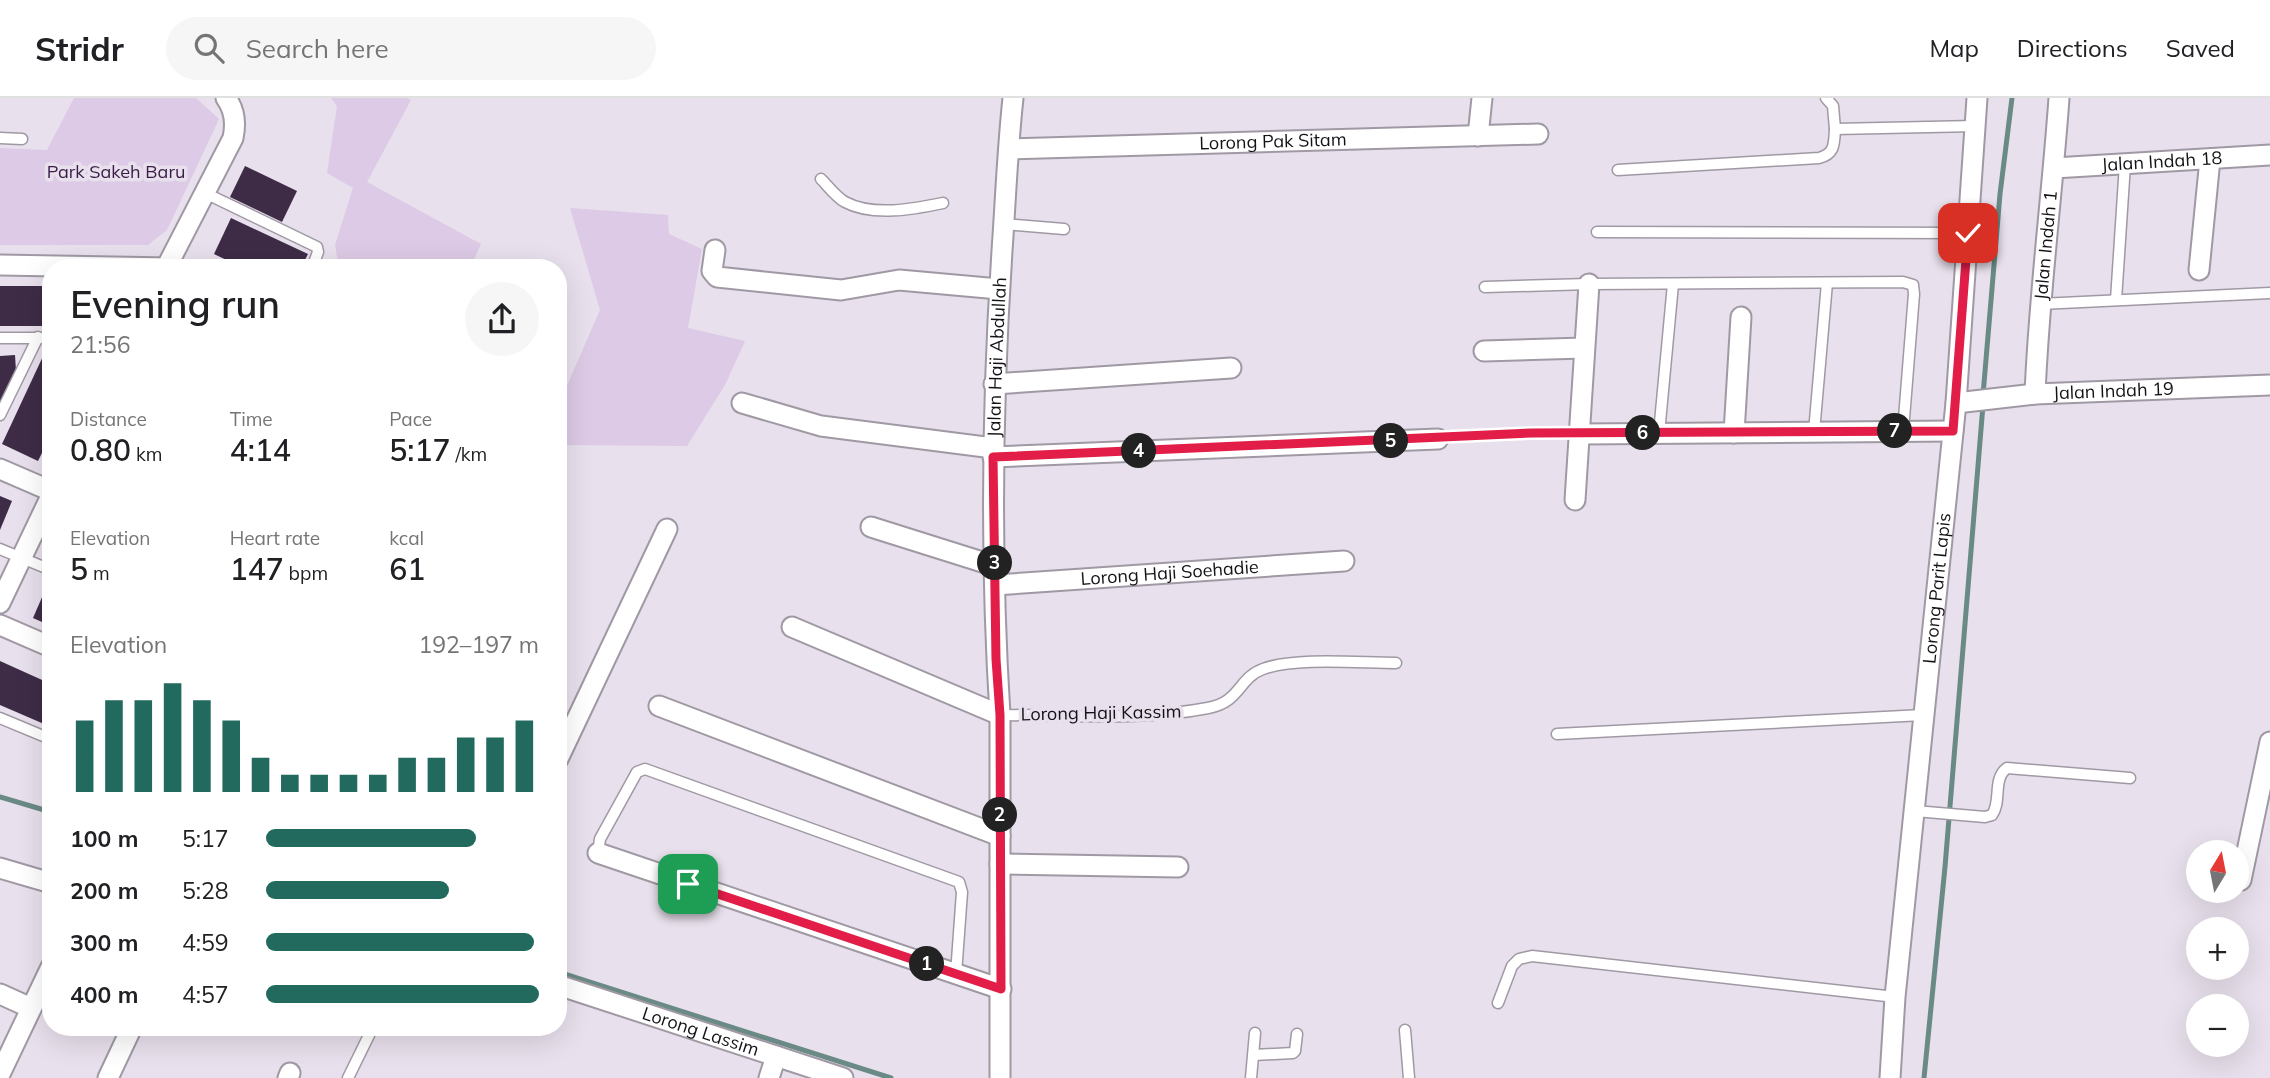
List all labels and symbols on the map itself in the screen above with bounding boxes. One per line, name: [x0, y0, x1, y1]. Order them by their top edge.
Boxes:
street label: Lorong Pak Sitam: [1199, 127, 1347, 155]
street label: Jalan Indah 18: [2101, 146, 2223, 176]
park label: Park Sakeh Baru: [47, 160, 185, 183]
street label: Jalan Indah 1: [2029, 190, 2062, 301]
pin: [1938, 203, 1998, 263]
street label: Jalan Haji Abdullah: [982, 276, 1011, 437]
street label: Jalan Indah 19: [2053, 377, 2174, 404]
pin: 7: [1878, 414, 1912, 448]
pin: 6: [1626, 416, 1660, 450]
pin: 5: [1374, 424, 1408, 458]
pin: 4: [1122, 434, 1156, 468]
street label: Lorong Parit Lapis: [1917, 512, 1956, 665]
pin: 3: [978, 546, 1012, 580]
street label: Lorong Haji Soehadie: [1080, 555, 1259, 590]
street label: Lorong Haji Kassim: [1020, 700, 1182, 725]
pin: 2: [982, 798, 1018, 832]
north arrow: [2186, 840, 2249, 903]
pin: [658, 854, 718, 914]
pin: 1: [909, 946, 944, 982]
street label: Lorong Lassim: [639, 1001, 762, 1061]

